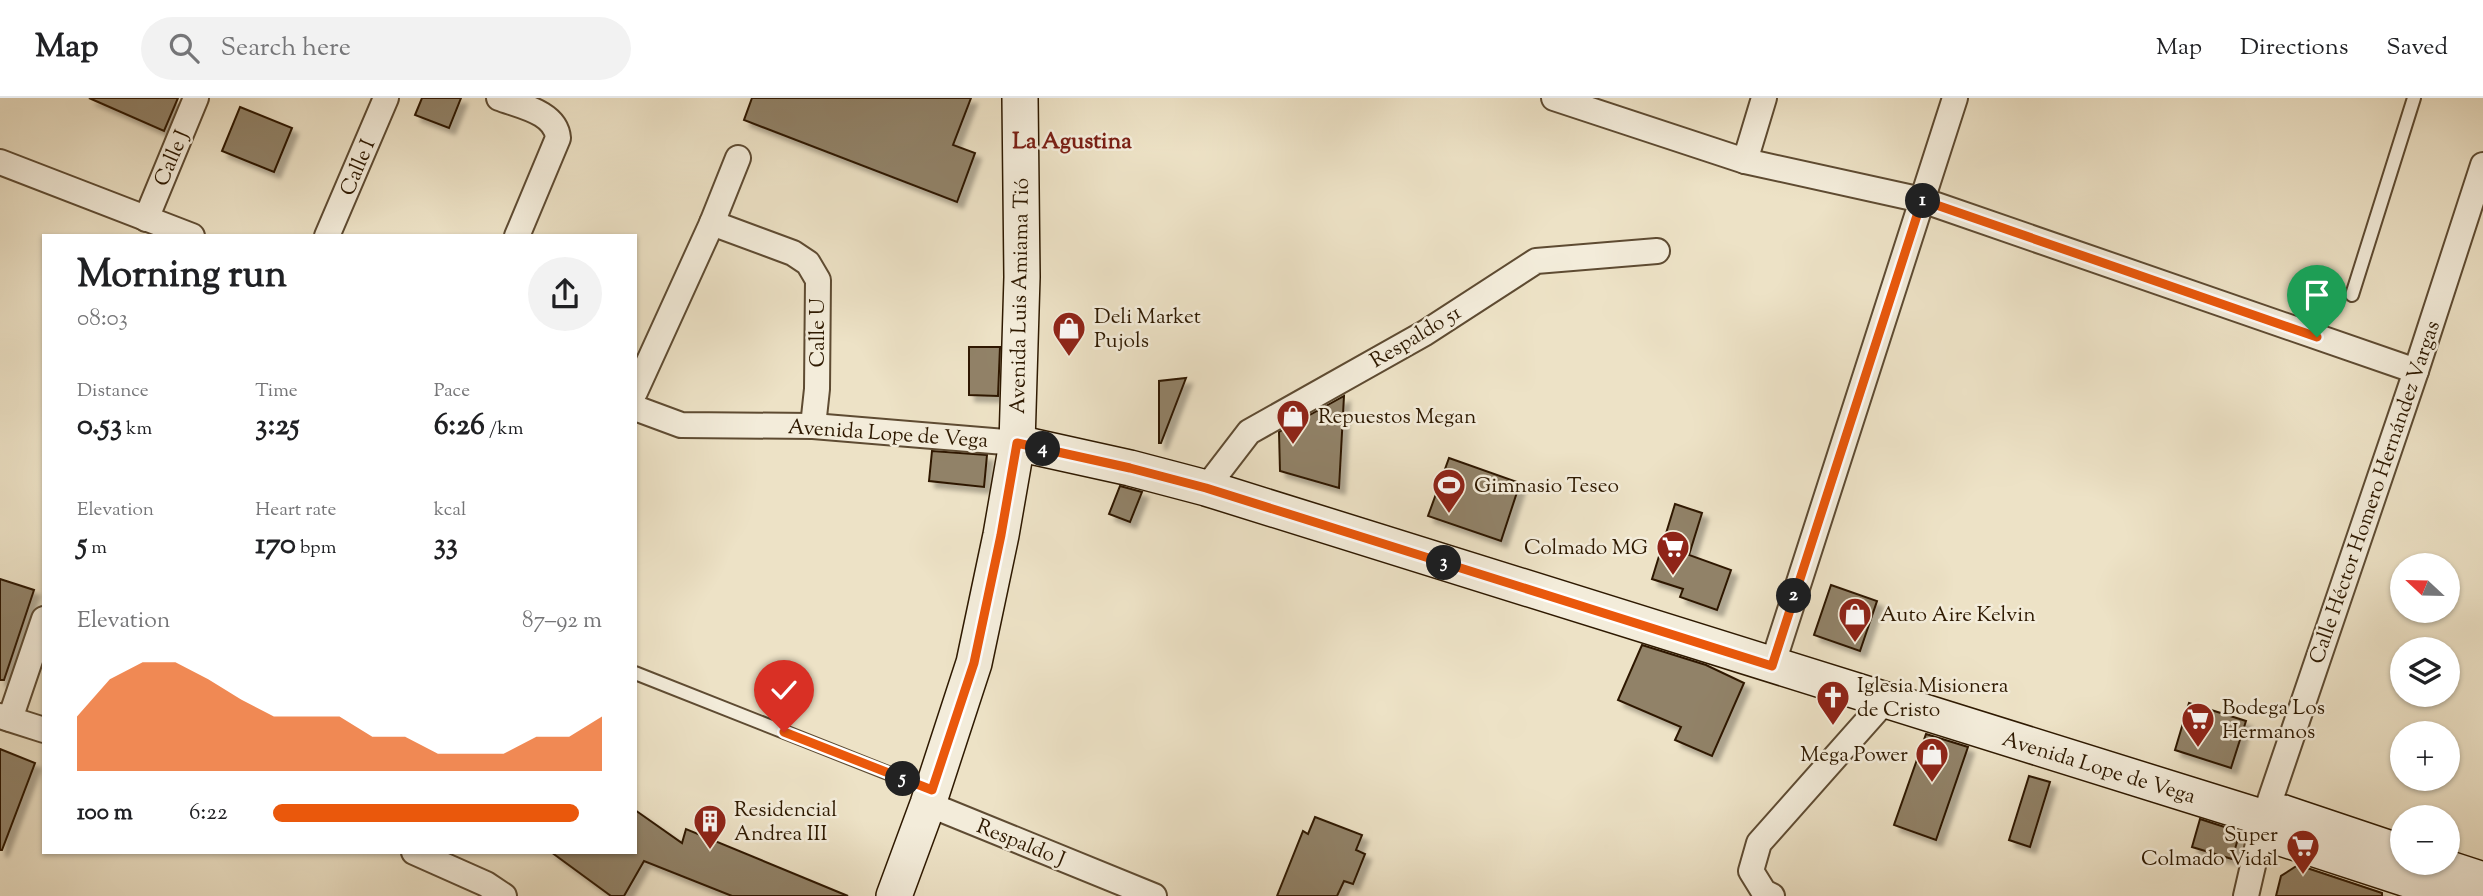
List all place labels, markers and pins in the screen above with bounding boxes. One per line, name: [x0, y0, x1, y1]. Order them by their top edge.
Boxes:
pin: 1: [1906, 184, 1940, 218]
pin: [2287, 265, 2347, 337]
place label: Deli Market Pujols: [1094, 303, 1201, 357]
shop icon: Deli Market Pujols: [1050, 309, 1088, 358]
shop icon: Repuestos Megan: [1274, 397, 1312, 446]
place label: Repuestos Megan: [1318, 403, 1476, 433]
pin: 4: [1026, 432, 1060, 466]
sports icon: Gimnasio Teseo: [1430, 466, 1468, 515]
place label: Gimnasio Teseo: [1474, 472, 1619, 502]
supermarket icon: Colmado MG: [1654, 528, 1692, 577]
place label: Colmado MG: [1524, 534, 1648, 564]
pin: 3: [1426, 546, 1462, 580]
pin: 2: [1776, 578, 1812, 614]
shop icon: Auto Aire Kelvin: [1836, 595, 1874, 644]
place label: Auto Aire Kelvin: [1880, 601, 2036, 631]
pin: [754, 660, 814, 732]
place label: Iglesia Misionera de Cristo: [1857, 672, 2009, 726]
church icon: Iglesia Misionera de Cristo: [1814, 678, 1852, 727]
place label: Bodega Los Hermanos: [2222, 694, 2325, 748]
supermarket icon: Bodega Los Hermanos: [2179, 700, 2217, 749]
shop icon: Mega Power: [1913, 735, 1951, 784]
place label: Mega Power: [1800, 741, 1908, 771]
pin: 5: [886, 762, 920, 796]
place label: Residencial Andrea III: [734, 796, 837, 850]
building icon: Residencial Andrea III: [691, 802, 729, 851]
place label: Super Colmado Vidal: [2141, 821, 2278, 875]
supermarket icon: Super Colmado Vidal: [2284, 827, 2322, 876]

